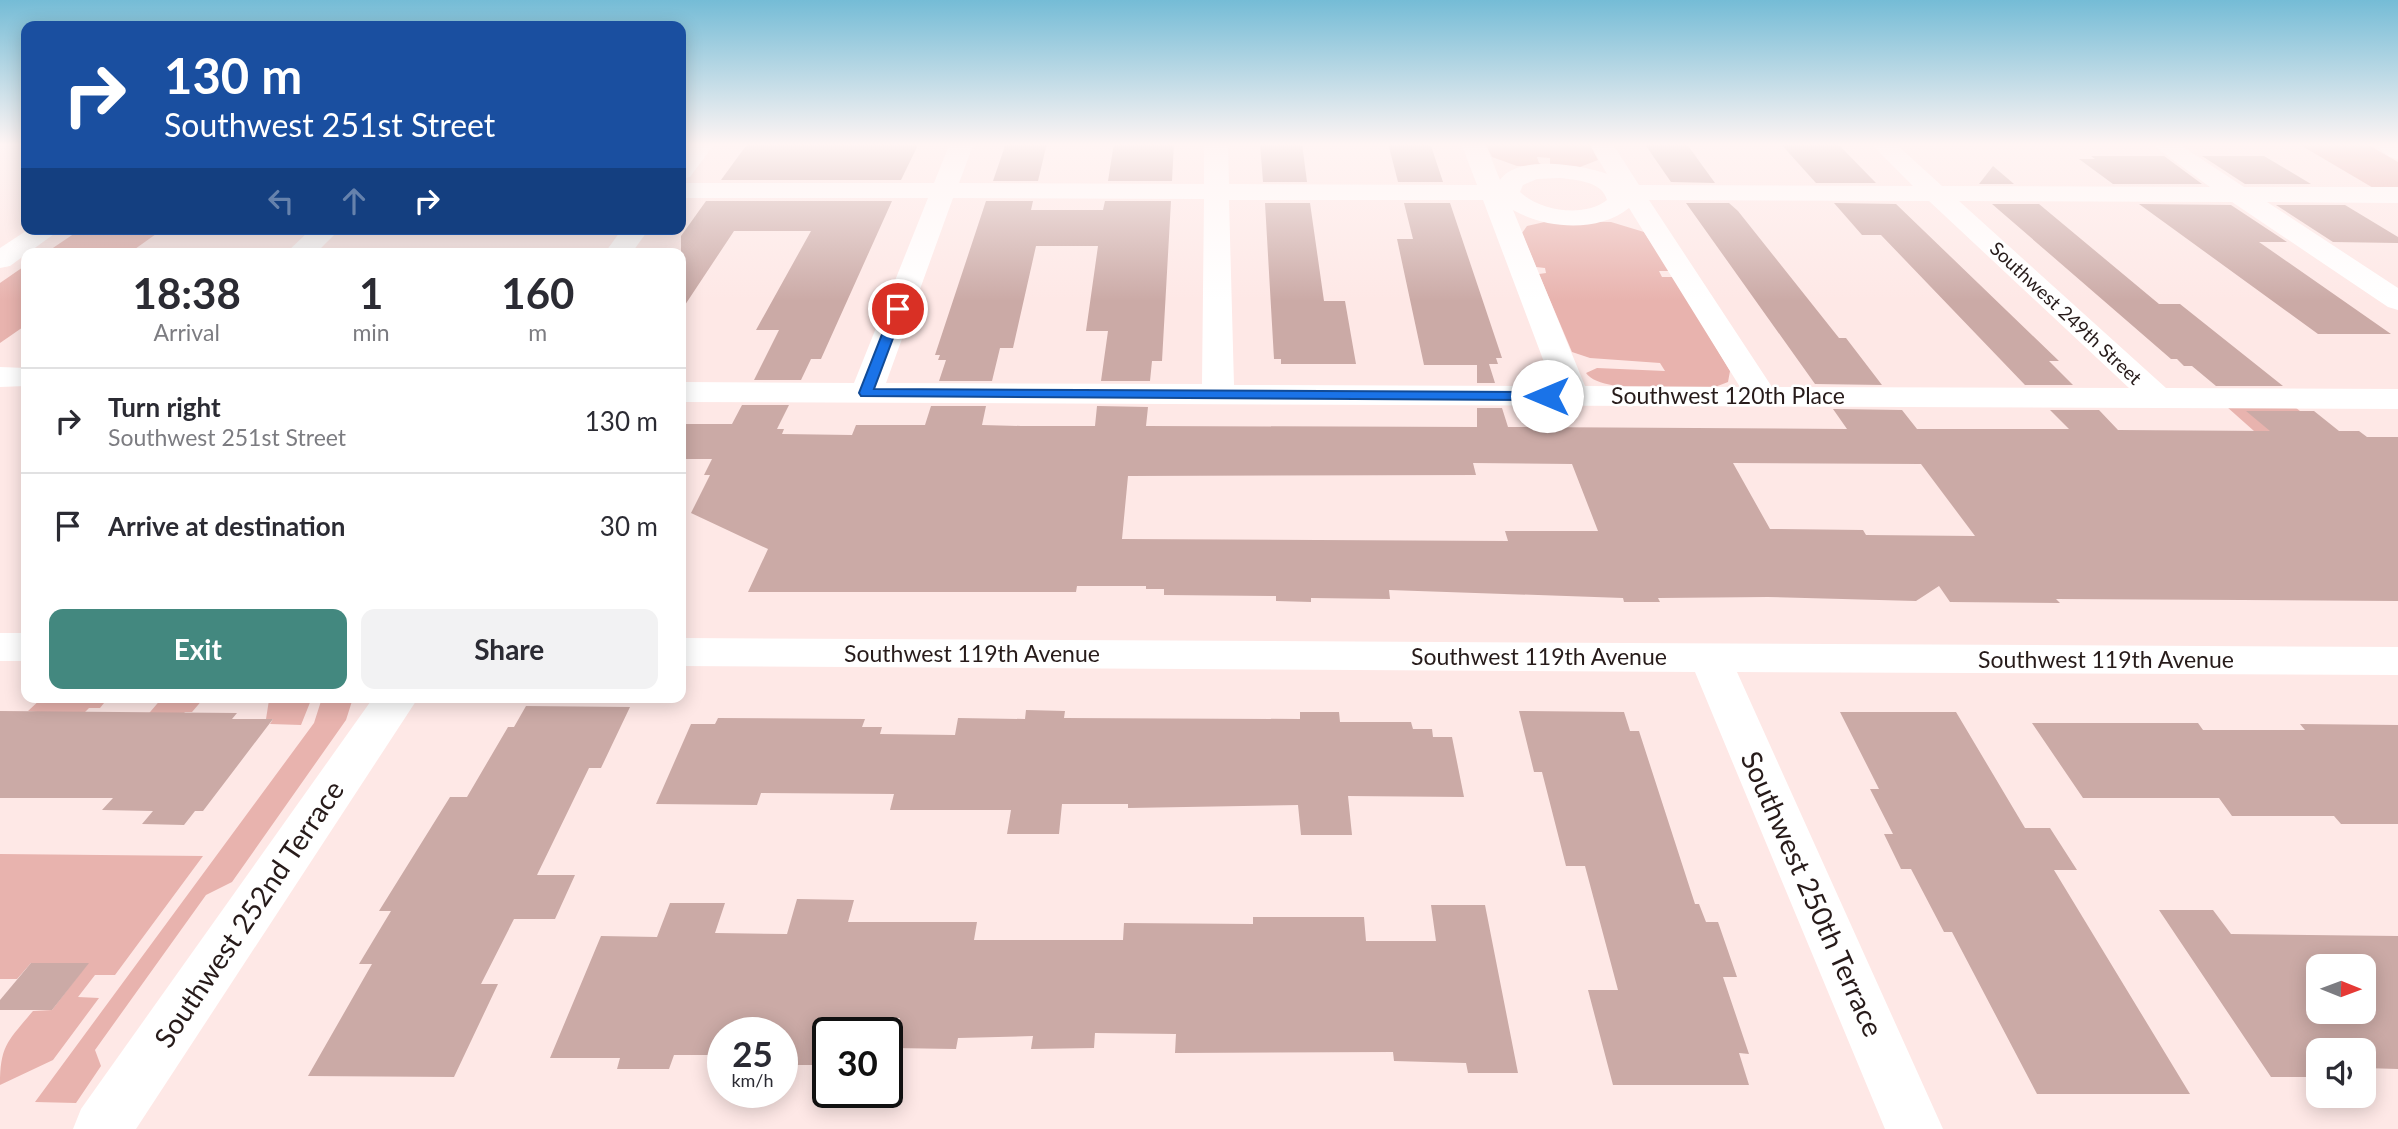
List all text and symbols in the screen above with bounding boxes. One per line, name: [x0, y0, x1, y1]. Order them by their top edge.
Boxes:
text: 130 m: [164, 46, 302, 104]
icon: right: [49, 49, 140, 140]
text: Southwest 251st Street: [164, 105, 495, 144]
icon: left: [262, 182, 300, 220]
icon: ahead: [335, 182, 373, 220]
icon: right: [408, 182, 446, 220]
street label: Southwest 249th Street: [1986, 236, 2147, 389]
text: 18:38: [133, 268, 241, 318]
text: 1: [359, 268, 383, 318]
text: 160: [501, 268, 574, 318]
pin: [868, 279, 928, 339]
icon: arrive: [879, 290, 917, 328]
text: Arrival: [154, 318, 220, 346]
text: min: [352, 318, 390, 346]
text: m: [528, 318, 547, 346]
position arrow: [1510, 359, 1584, 433]
street label: Southwest 120th Place: [1611, 381, 1845, 409]
text: Turn right: [108, 391, 221, 423]
icon: right: [49, 402, 87, 440]
text: 130 m: [585, 405, 658, 437]
text: Southwest 251st Street: [108, 423, 346, 451]
icon: arrive: [49, 507, 87, 545]
text: Arrive at destination: [108, 510, 345, 542]
text: 30 m: [600, 510, 658, 542]
button: Exit: [49, 609, 347, 689]
button: Share: [361, 609, 658, 689]
street label: Southwest 119th Avenue: [844, 639, 1100, 667]
street label: Southwest 119th Avenue: [1411, 642, 1667, 670]
street label: Southwest 119th Avenue: [1978, 645, 2234, 673]
street label: Southwest 250th Terrace: [1735, 746, 1891, 1042]
street label: Southwest 252nd Terrace: [146, 774, 350, 1053]
north arrow: [2306, 954, 2376, 1024]
map controls: [2306, 954, 2376, 1108]
speed limit sign: 30: [812, 1017, 903, 1108]
text: 25: [732, 1032, 773, 1074]
button: sound: [2306, 1038, 2376, 1108]
text: km/h: [731, 1069, 774, 1091]

